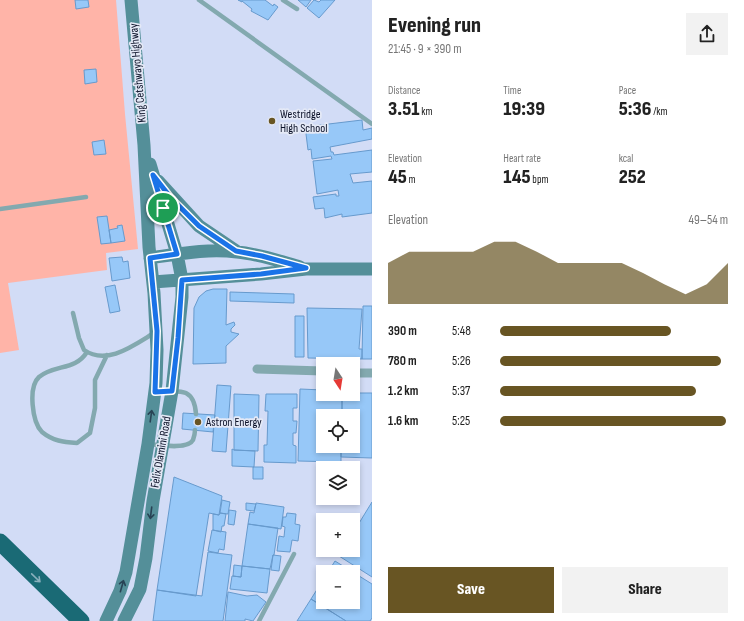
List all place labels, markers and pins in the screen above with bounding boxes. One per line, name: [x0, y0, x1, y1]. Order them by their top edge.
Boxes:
place label: Westridge High School: [280, 107, 327, 136]
marker: Westridge High School: [267, 116, 277, 126]
pin: [146, 191, 180, 225]
place label: Astron Energy: [205, 415, 262, 430]
marker: Astron Energy: [193, 417, 203, 427]

